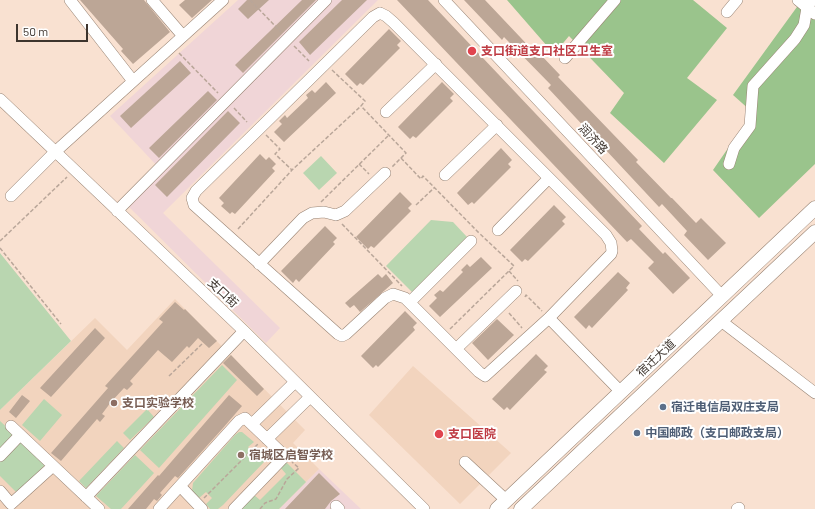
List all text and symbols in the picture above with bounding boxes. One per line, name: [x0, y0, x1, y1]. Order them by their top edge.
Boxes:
scale bar: [18, 16, 90, 42]
text: 50 m: [23, 24, 48, 38]
place label: 支口街道支口社区卫生室: [481, 44, 613, 58]
marker: 支口街道支口社区卫生室: [466, 45, 478, 57]
street label: 润济路: [575, 121, 611, 157]
street label: 支口街: [205, 275, 241, 311]
street label: 宿迁大道: [634, 336, 678, 380]
place label: 支口实验学校: [122, 396, 194, 410]
marker: 支口实验学校: [109, 398, 119, 408]
place label: 宿迁电信局双庄支局: [671, 400, 779, 414]
marker: 宿迁电信局双庄支局: [658, 402, 668, 412]
place label: 中国邮政（支口邮政支局）: [645, 426, 789, 440]
place label: 支口医院: [448, 427, 496, 441]
marker: 支口医院: [433, 428, 445, 440]
marker: 中国邮政（支口邮政支局）: [632, 428, 642, 438]
place label: 宿城区启智学校: [249, 448, 333, 462]
marker: 宿城区启智学校: [236, 450, 246, 460]

